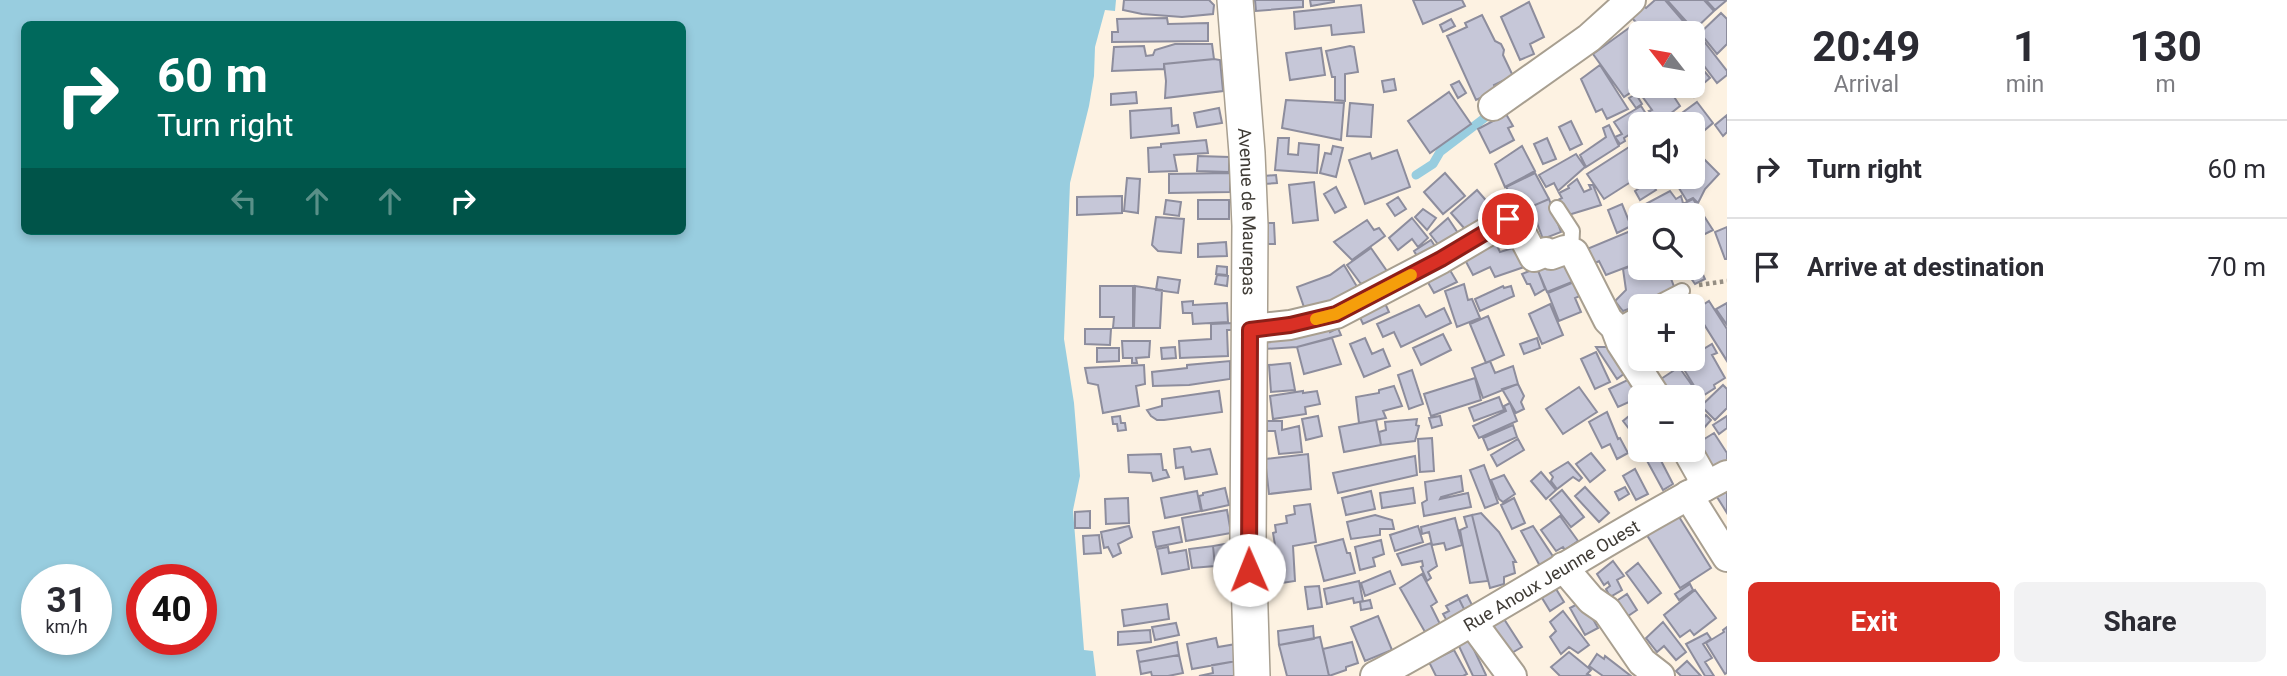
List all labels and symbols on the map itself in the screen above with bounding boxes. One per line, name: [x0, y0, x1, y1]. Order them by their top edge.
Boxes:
north arrow: [1628, 21, 1704, 98]
street label: Avenue de Maurepas: [1235, 127, 1261, 295]
pin: [1478, 189, 1538, 249]
street label: Rue Anoux Jeunne Ouest: [1459, 515, 1643, 635]
position arrow: [1212, 533, 1286, 607]
speed limit sign: 40: [126, 564, 217, 655]

